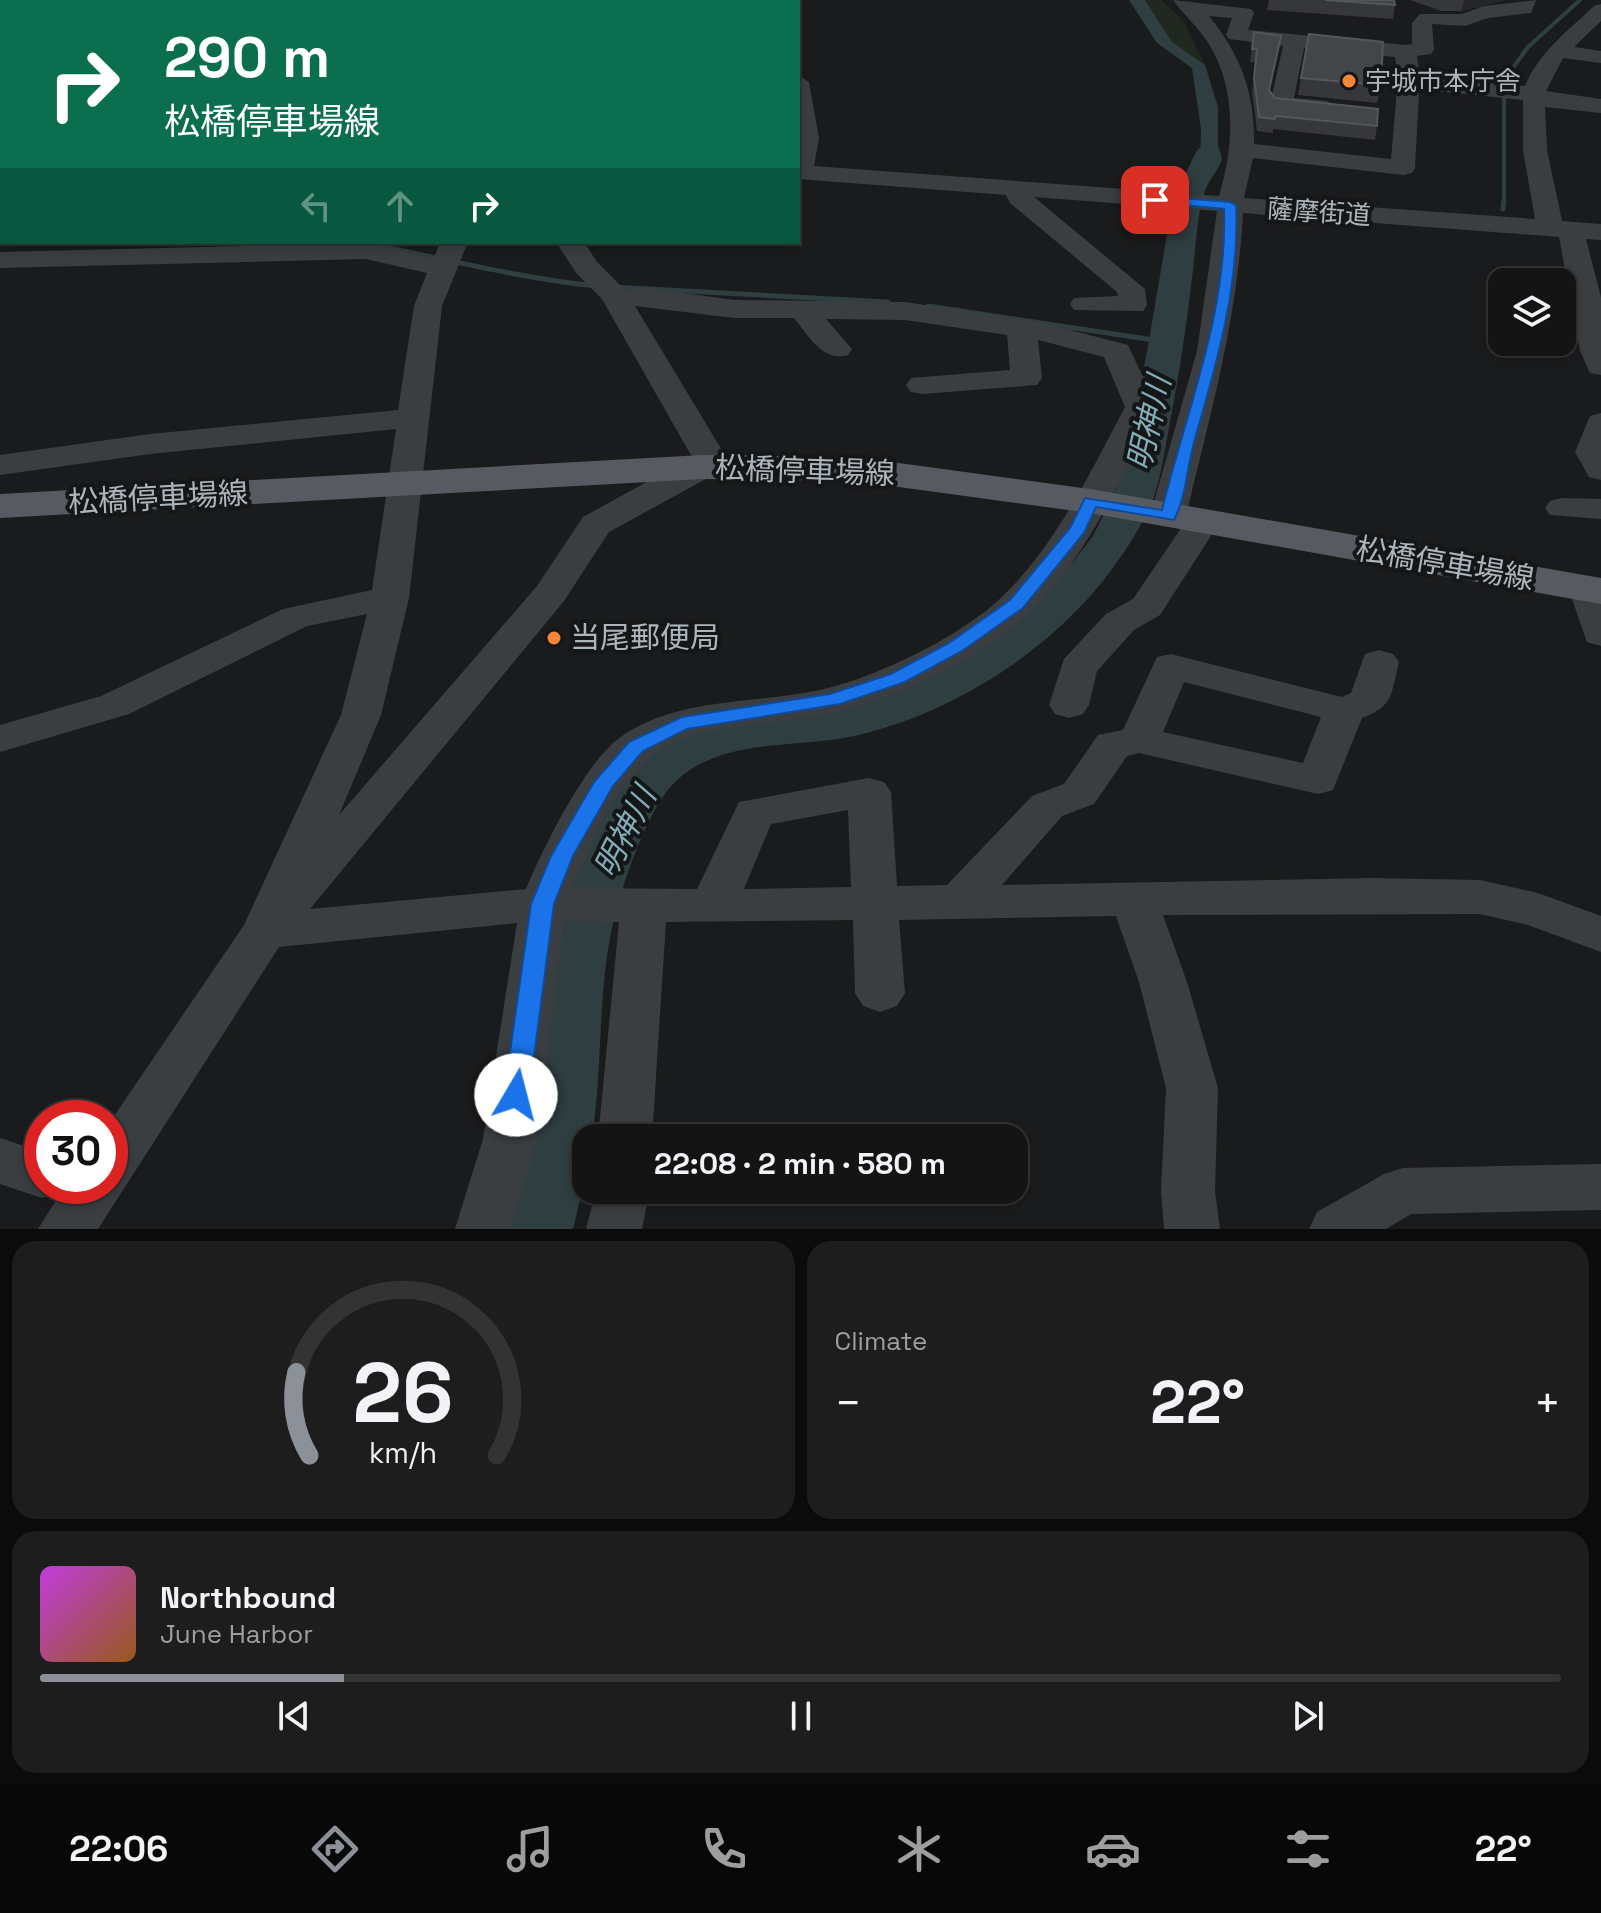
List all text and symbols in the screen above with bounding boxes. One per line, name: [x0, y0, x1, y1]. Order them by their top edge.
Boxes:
text: 290 m: [164, 22, 330, 93]
icon: right: [32, 32, 136, 136]
place label: 宇城市本庁舎: [1365, 64, 1521, 98]
marker: 宇城市本庁舎: [1340, 72, 1358, 90]
text: 松橋停車場線: [164, 99, 380, 145]
pin: [1121, 166, 1189, 234]
icon: arrive: [1133, 178, 1177, 222]
icon: left: [294, 184, 338, 228]
icon: ahead: [378, 184, 422, 228]
icon: right: [462, 184, 506, 228]
street label: 薩摩街道: [1266, 191, 1372, 233]
map controls: [1488, 268, 1576, 356]
button: layers: [1488, 268, 1576, 356]
water label: 明神川: [1119, 369, 1180, 474]
street label: 松橋停車場線: [714, 448, 896, 493]
street label: 松橋停車場線: [67, 473, 249, 522]
street label: 松橋停車場線: [1353, 529, 1537, 598]
place label: 当尾郵便局: [570, 618, 720, 657]
marker: 当尾郵便局: [545, 629, 563, 647]
water label: 明神川: [585, 777, 666, 884]
position arrow: [474, 1053, 558, 1137]
speed limit sign: 30: [24, 1100, 128, 1204]
text: 22:08 · 2 min · 580 m: [654, 1144, 946, 1183]
text: Climate: [835, 1324, 927, 1358]
text: 26: [353, 1340, 454, 1446]
text: 22°: [1150, 1364, 1245, 1441]
text: −: [835, 1375, 862, 1431]
text: +: [1534, 1375, 1561, 1431]
text: km/h: [369, 1435, 437, 1471]
text: Northbound: [160, 1578, 336, 1617]
text: June Harbor: [160, 1617, 313, 1651]
icon: previous: [272, 1694, 316, 1738]
icon: pause: [779, 1694, 823, 1738]
icon: next: [1286, 1694, 1330, 1738]
icon: directions: [307, 1821, 363, 1877]
icon: music: [502, 1821, 558, 1877]
icon: phone: [696, 1821, 752, 1877]
icon: climate: [891, 1821, 947, 1877]
icon: car: [1085, 1821, 1141, 1877]
icon: filters: [1280, 1821, 1336, 1877]
text: 22:06: [69, 1826, 168, 1872]
text: 22°: [1475, 1826, 1532, 1872]

